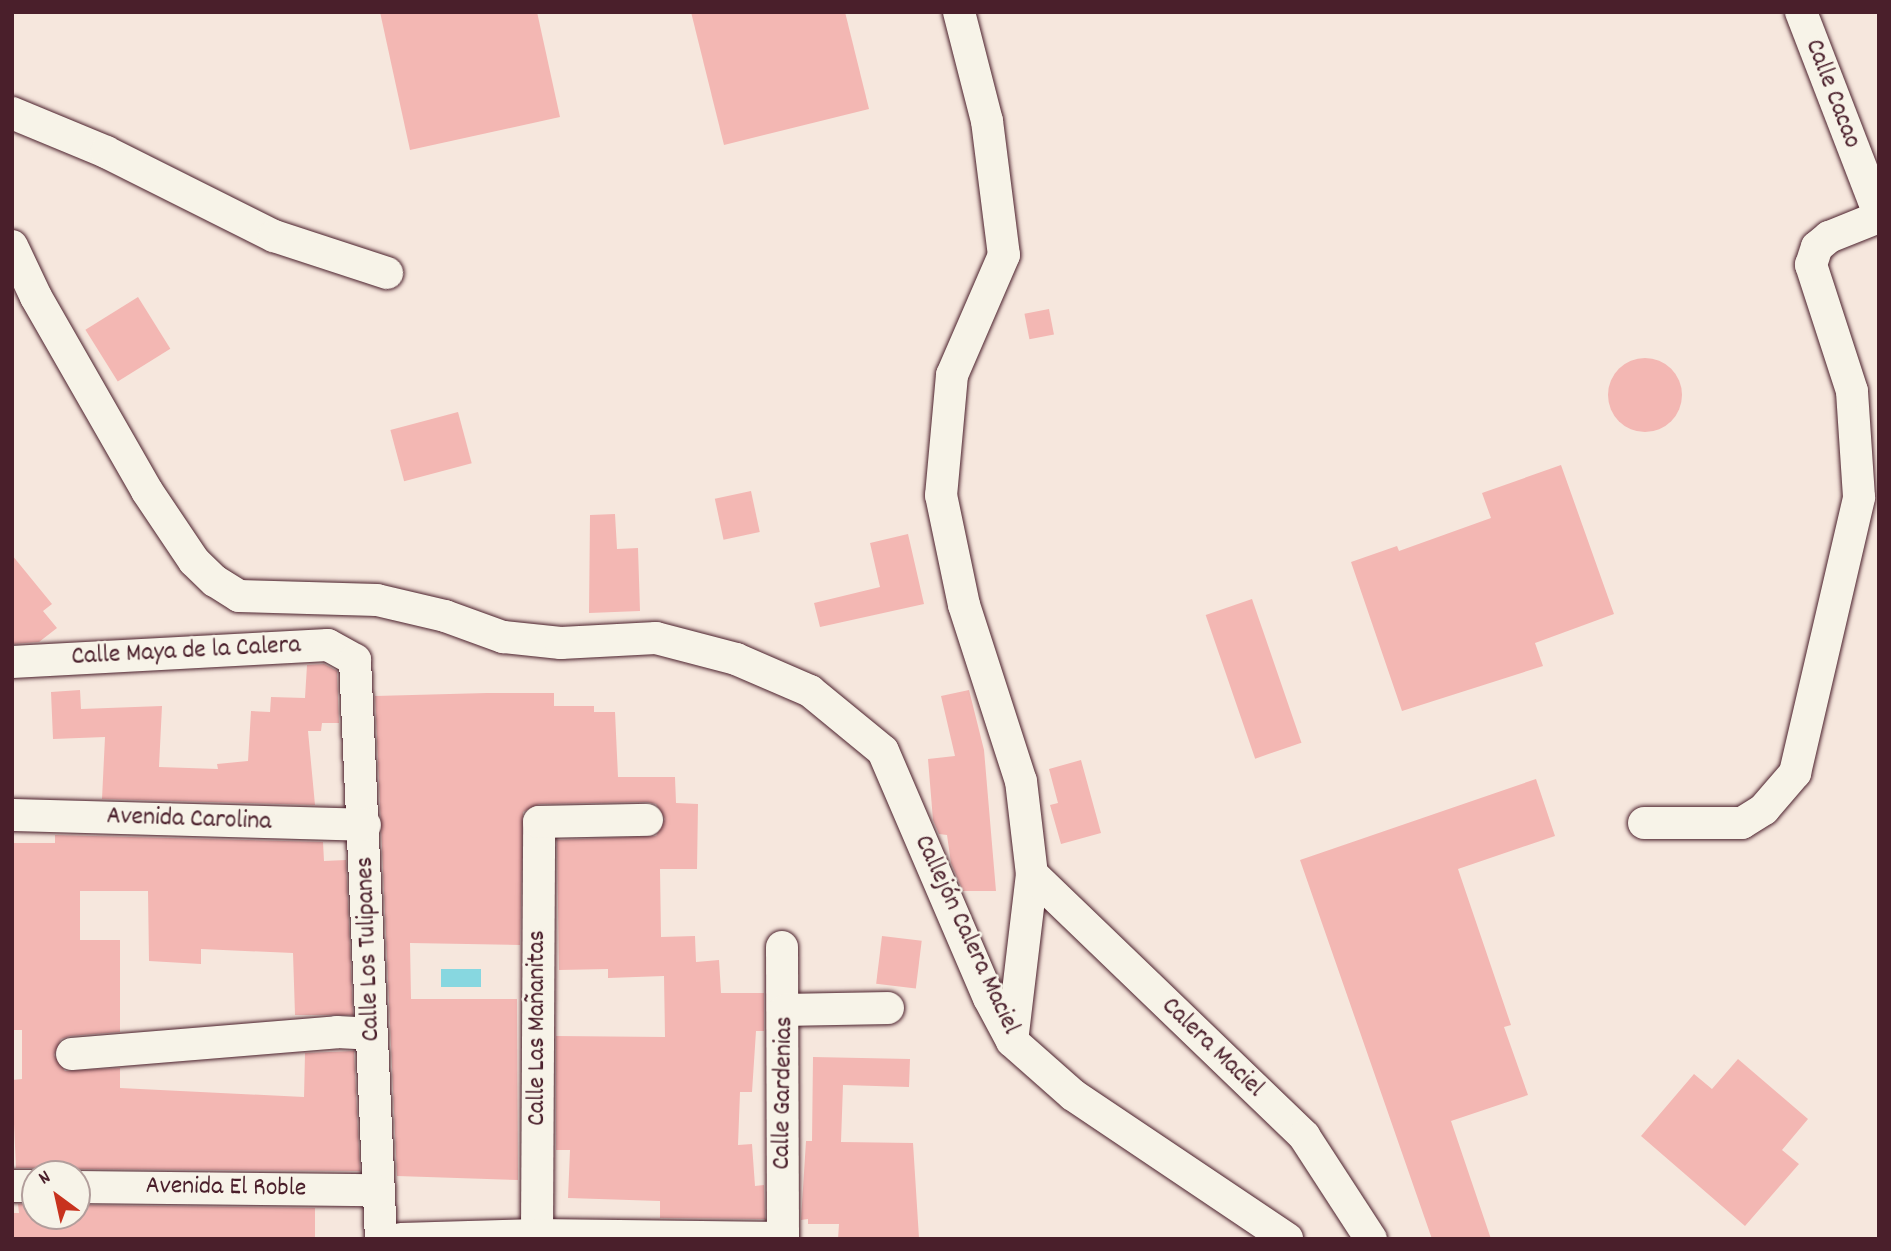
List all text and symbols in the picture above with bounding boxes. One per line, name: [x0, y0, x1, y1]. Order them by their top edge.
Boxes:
street label: Calle Cacao: [1797, 35, 1867, 153]
street label: Calle Maya de la Calera: [71, 630, 301, 674]
street label: Avenida Carolina: [106, 802, 272, 838]
street label: Callejón Calera Maciel: [906, 831, 1026, 1039]
street label: Calle Los Tulipanes: [350, 856, 388, 1042]
street label: Calle Las Mañanitas: [522, 930, 554, 1126]
street label: Calera Maciel: [1154, 991, 1270, 1105]
street label: Calle Gardenias: [767, 1016, 801, 1170]
north arrow: [21, 1160, 91, 1230]
text: N: [34, 1165, 57, 1193]
street label: Avenida El Roble: [145, 1171, 307, 1205]

